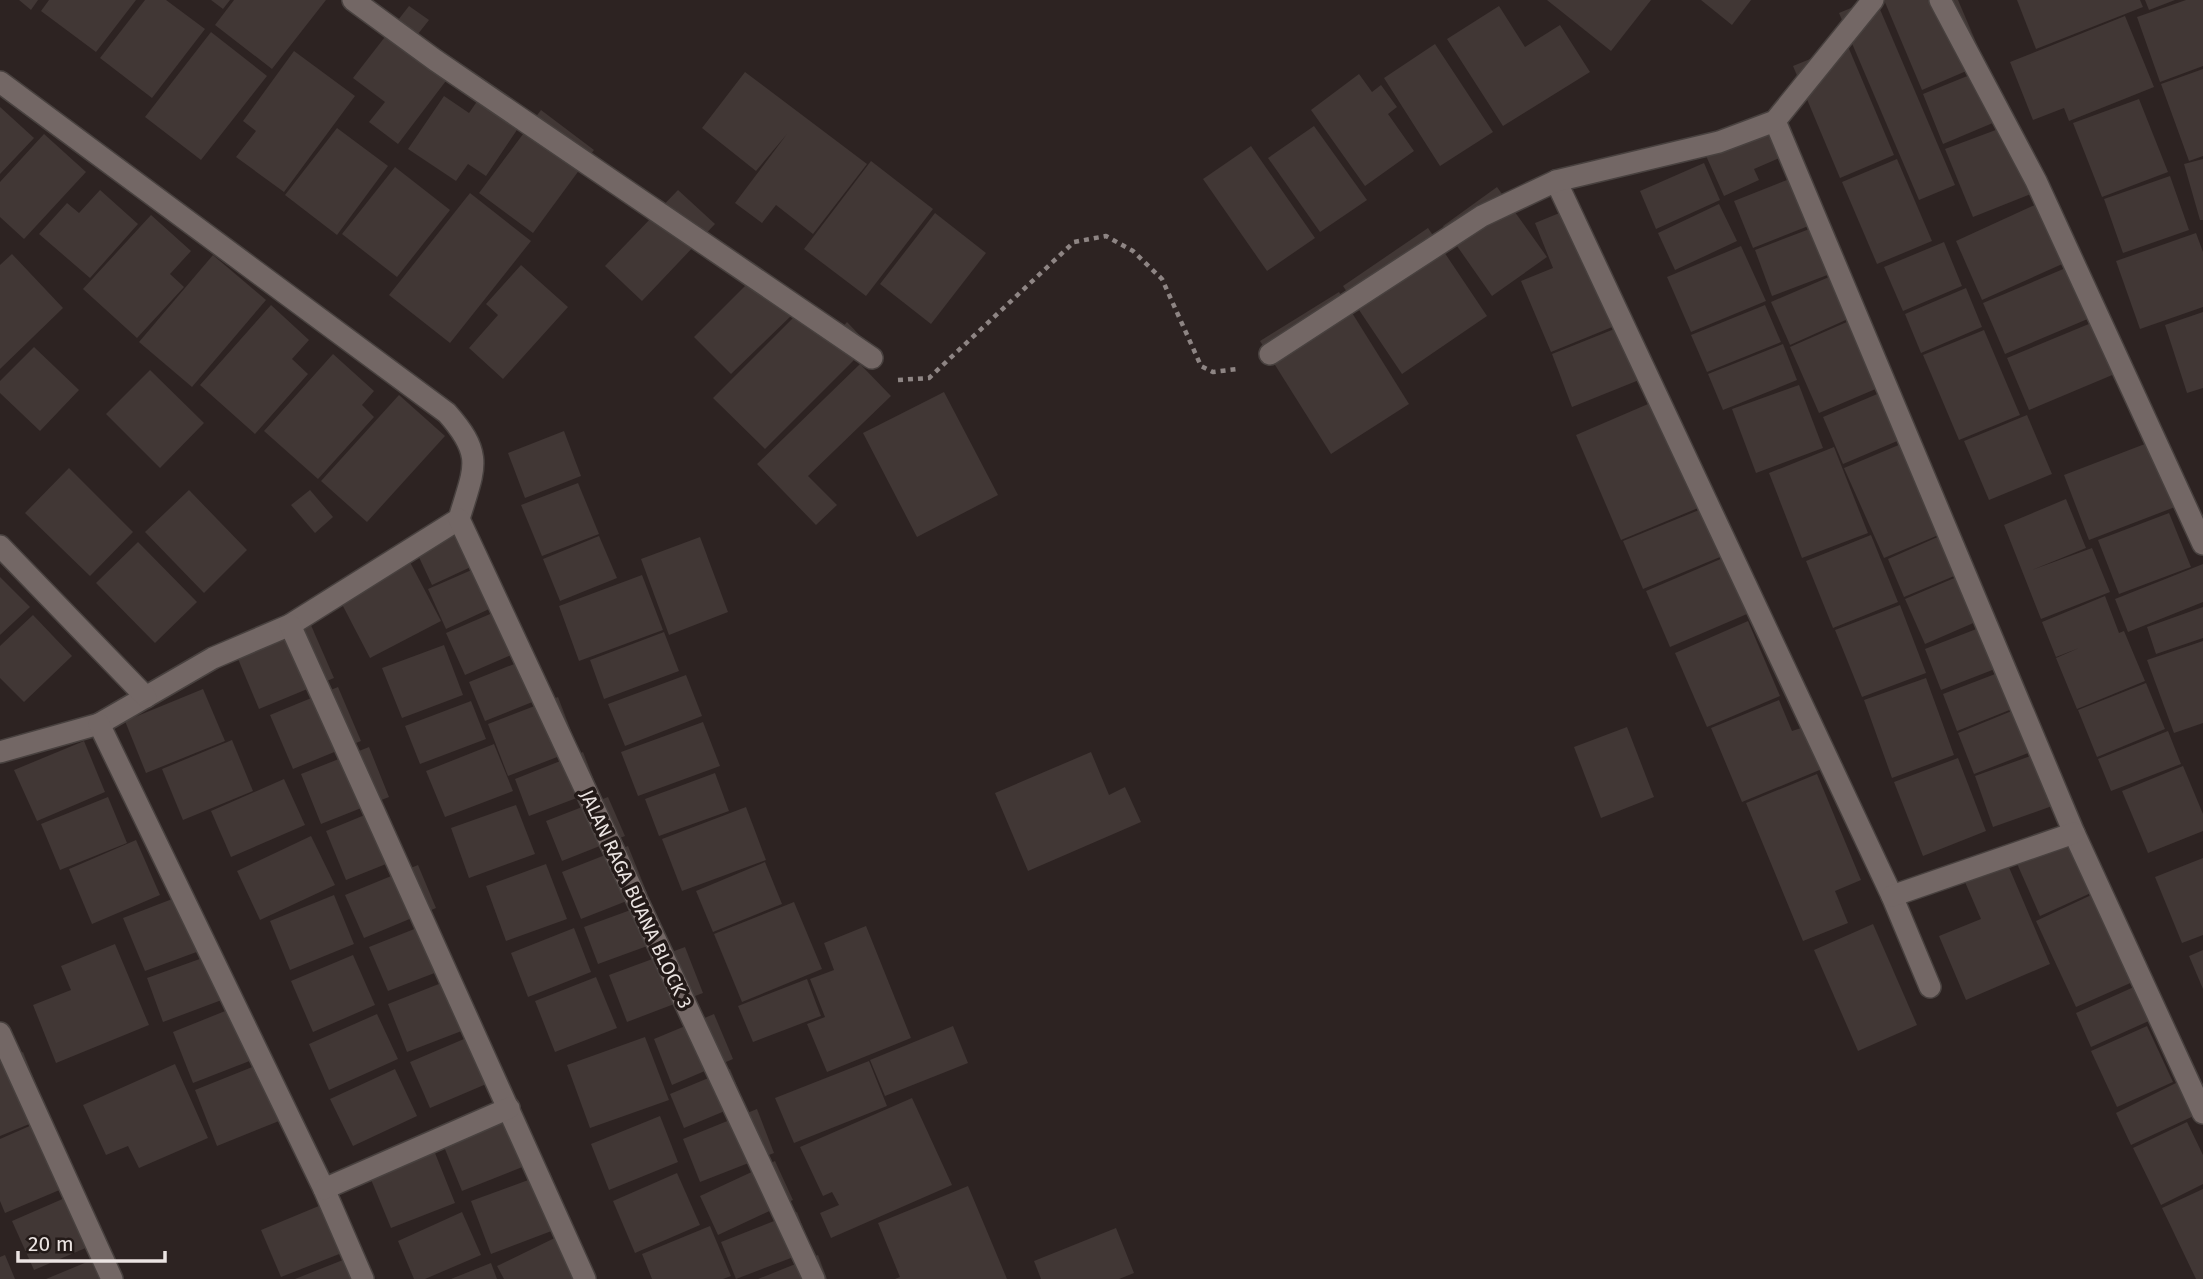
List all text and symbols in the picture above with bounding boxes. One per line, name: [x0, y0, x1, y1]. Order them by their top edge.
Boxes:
street label: JALAN RAGA BUANA BLOCK 3: [575, 786, 697, 1012]
scale bar: [18, 1220, 164, 1264]
text: 20 m: [28, 1231, 74, 1257]

